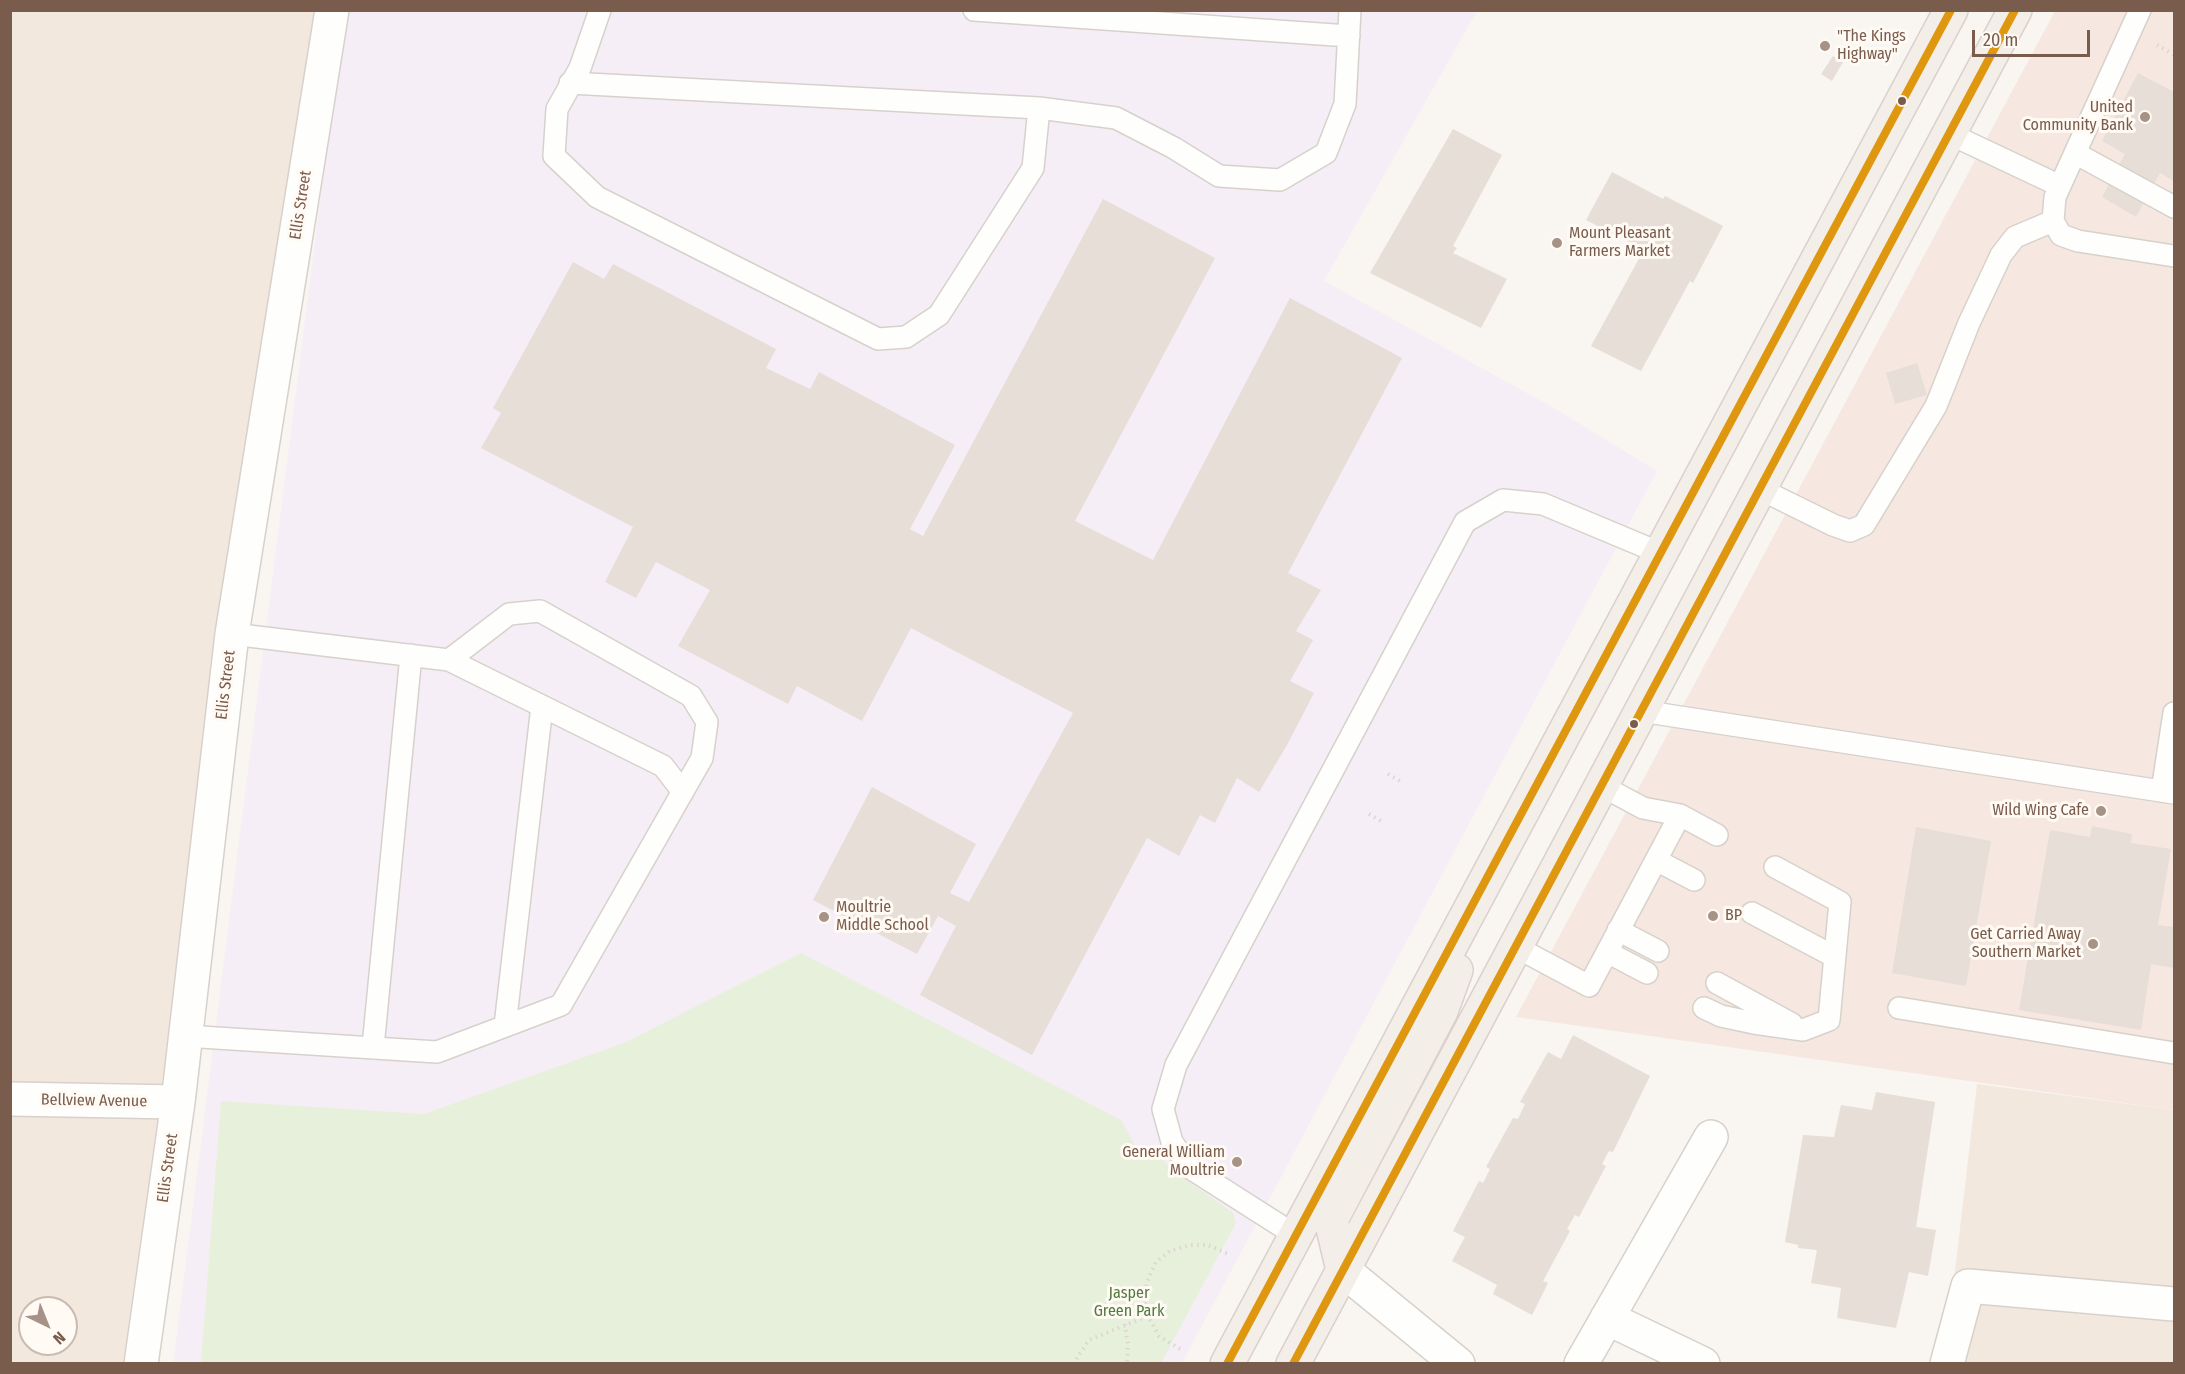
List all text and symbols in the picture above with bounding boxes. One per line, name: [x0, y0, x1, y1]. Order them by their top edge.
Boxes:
scale bar: [1975, 18, 2094, 56]
place label: "The Kings Highway": [1837, 27, 1906, 65]
text: 20 m: [1983, 29, 2018, 51]
marker: "The Kings Highway": [1818, 39, 1832, 53]
unlabelled marker: [1896, 95, 1908, 107]
place label: United Community Bank: [2023, 98, 2133, 136]
marker: United Community Bank: [2138, 110, 2152, 124]
street label: Ellis Street: [286, 169, 316, 241]
place label: Mount Pleasant Farmers Market: [1569, 224, 1671, 262]
marker: Mount Pleasant Farmers Market: [1550, 236, 1564, 250]
street label: Ellis Street: [212, 649, 240, 721]
unlabelled marker: [1628, 718, 1640, 730]
place label: Wild Wing Cafe: [1992, 801, 2089, 821]
marker: Wild Wing Cafe: [2094, 804, 2108, 818]
place label: Moultrie Middle School: [836, 898, 929, 936]
place label: BP: [1725, 906, 1742, 926]
marker: BP: [1706, 909, 1720, 923]
marker: Moultrie Middle School: [817, 910, 831, 924]
place label: Get Carried Away Southern Market: [1970, 925, 2081, 963]
marker: Get Carried Away Southern Market: [2086, 937, 2100, 951]
street label: Bellview Avenue: [41, 1090, 147, 1112]
street label: Ellis Street: [154, 1132, 182, 1204]
place label: General William Moultrie: [1122, 1143, 1225, 1181]
marker: General William Moultrie: [1230, 1155, 1244, 1169]
park label: Jasper Green Park: [1094, 1284, 1164, 1322]
north arrow: [18, 1296, 78, 1356]
text: N: [49, 1328, 69, 1348]

